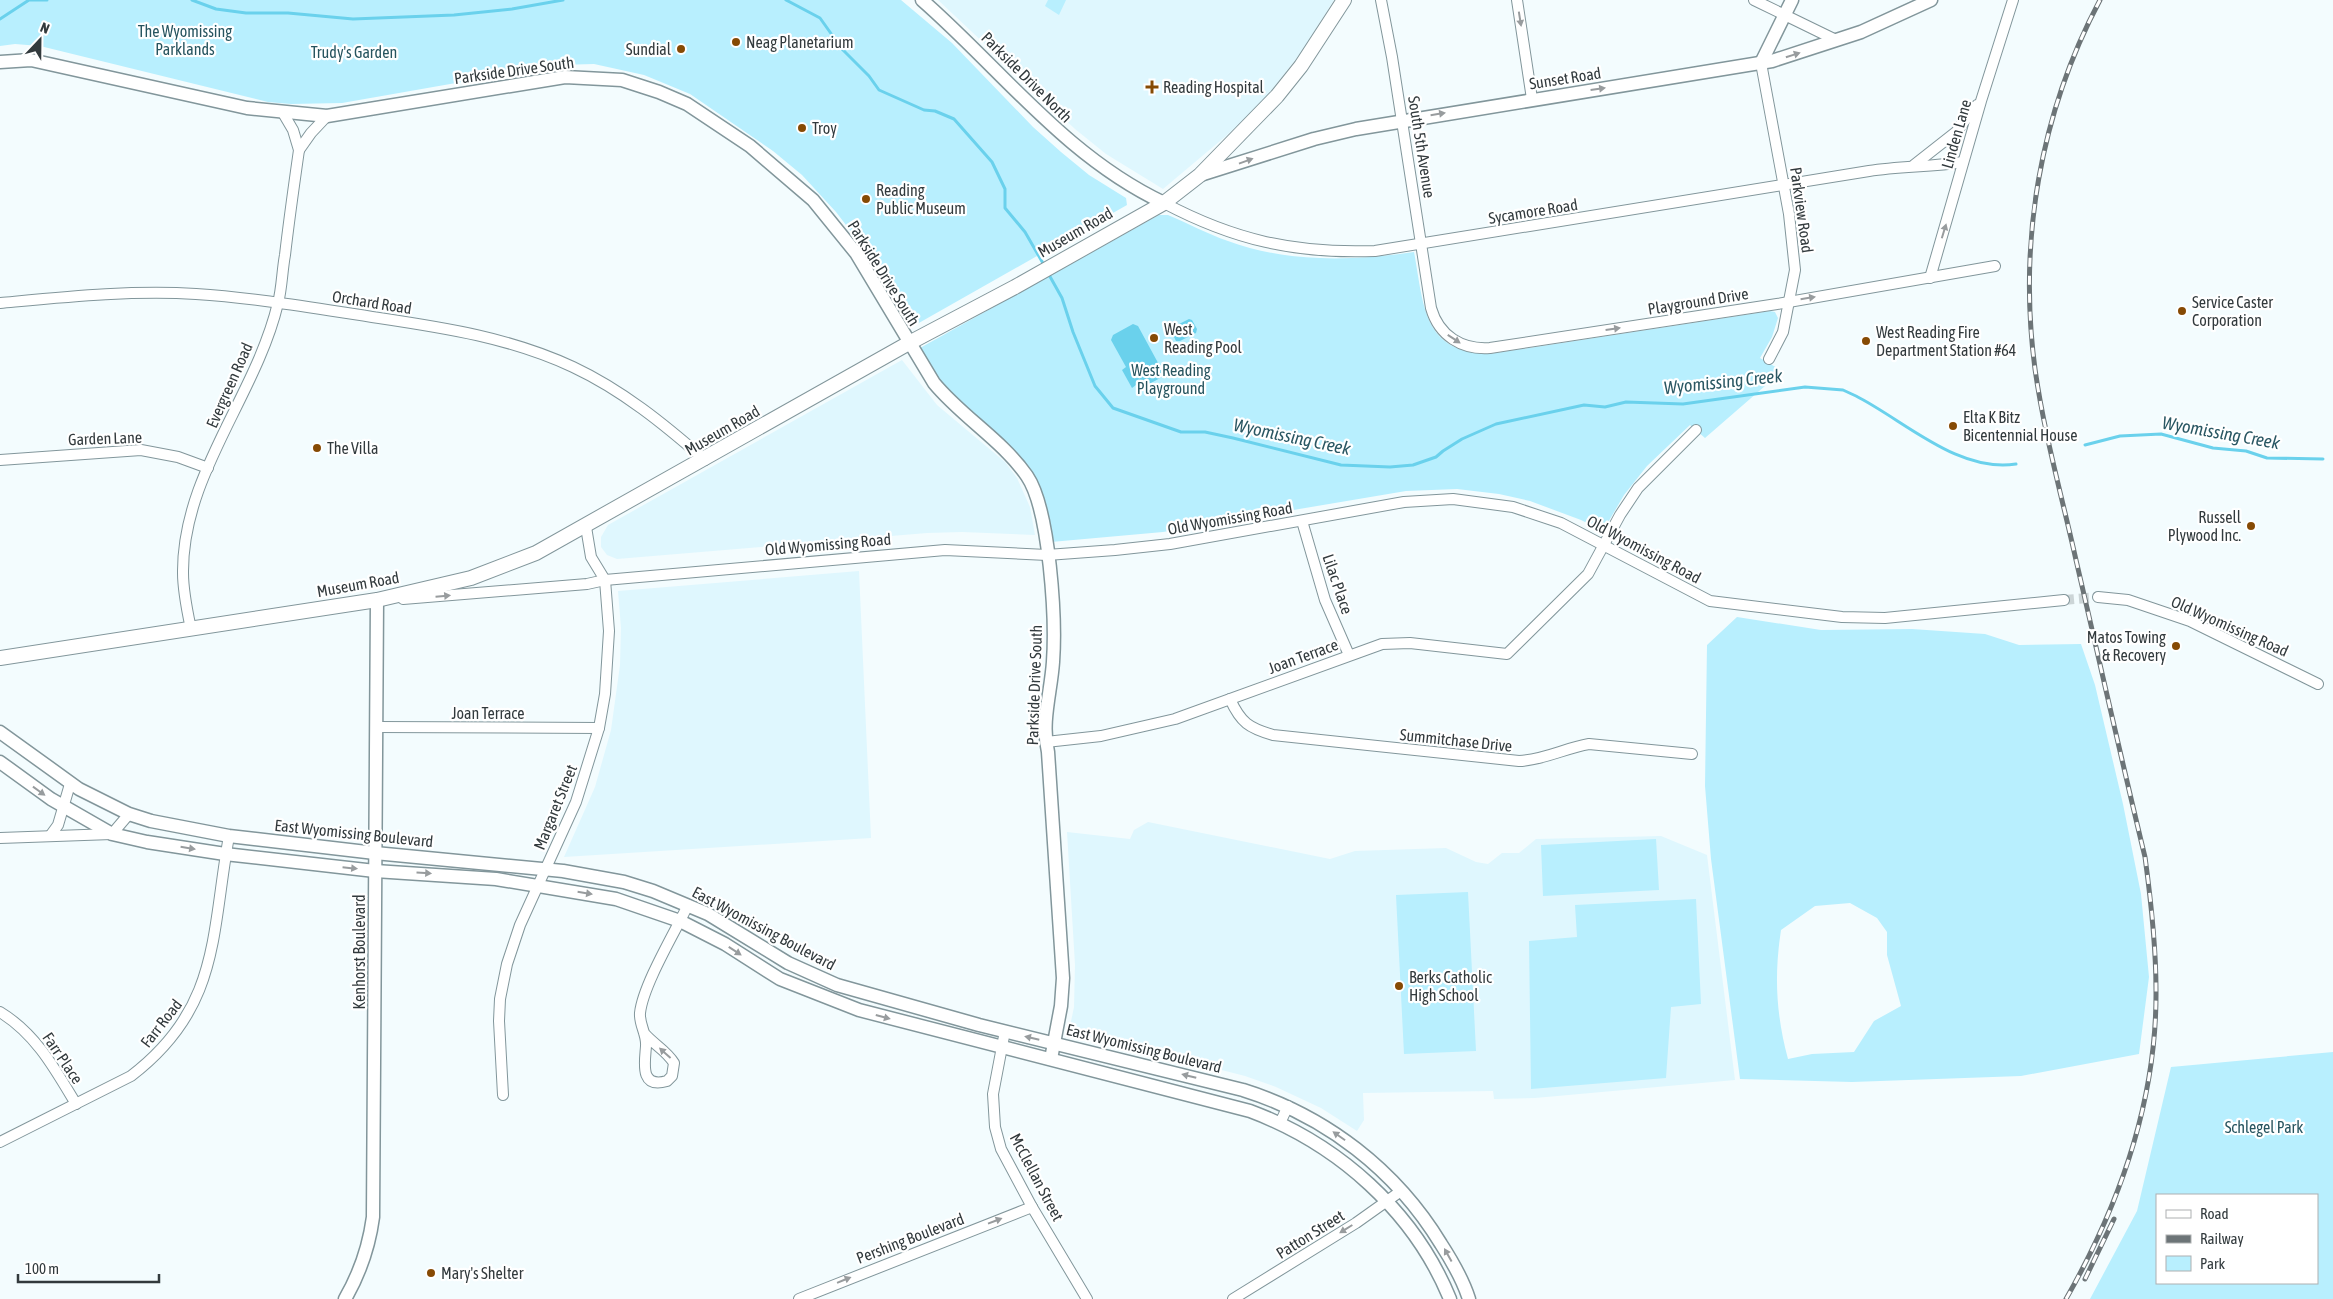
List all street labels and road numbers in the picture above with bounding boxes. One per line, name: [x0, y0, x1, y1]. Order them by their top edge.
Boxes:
street label: Parkside Drive North: [978, 28, 1076, 126]
street label: Parkside Drive South: [453, 53, 575, 87]
street label: Sunset Road: [1528, 63, 1602, 93]
street label: South 5th Avenue: [1405, 95, 1439, 199]
street label: Linden Lane: [1938, 97, 1974, 171]
street label: Parkview Road: [1787, 166, 1817, 254]
street label: Sycamore Road: [1487, 195, 1579, 228]
street label: Museum Road: [1034, 203, 1116, 261]
street label: Parkside Drive South: [844, 217, 924, 329]
street label: Playground Drive: [1646, 284, 1750, 319]
street label: Orchard Road: [331, 287, 413, 317]
street label: Evergreen Road: [202, 340, 257, 431]
street label: Museum Road: [681, 401, 763, 459]
street label: Garden Lane: [68, 428, 142, 448]
street label: Old Wyomissing Road: [1166, 498, 1294, 539]
street label: Old Wyomissing Road: [1584, 511, 1704, 587]
street label: Old Wyomissing Road: [764, 530, 892, 559]
street label: Lilac Place: [1319, 552, 1357, 616]
street label: Museum Road: [315, 568, 401, 600]
street label: Old Wyomissing Road: [2168, 592, 2291, 661]
street label: Parkside Drive South: [1023, 624, 1045, 746]
street label: Joan Terrace: [1266, 635, 1340, 677]
street label: Joan Terrace: [451, 704, 525, 722]
street label: Summitchase Drive: [1399, 725, 1513, 755]
street label: Margaret Street: [530, 761, 581, 853]
street label: East Wyomissing Boulevard: [274, 816, 434, 851]
street label: East Wyomissing Boulevard: [689, 883, 839, 974]
street label: Kenhorst Boulevard: [350, 894, 368, 1010]
street label: Farr Road: [137, 995, 185, 1051]
street label: East Wyomissing Boulevard: [1064, 1020, 1224, 1077]
street label: Farr Place: [39, 1029, 87, 1087]
street label: McClellan Street: [1006, 1130, 1068, 1224]
street label: Patton Street: [1273, 1206, 1348, 1262]
street label: Pershing Boulevard: [854, 1209, 967, 1268]

